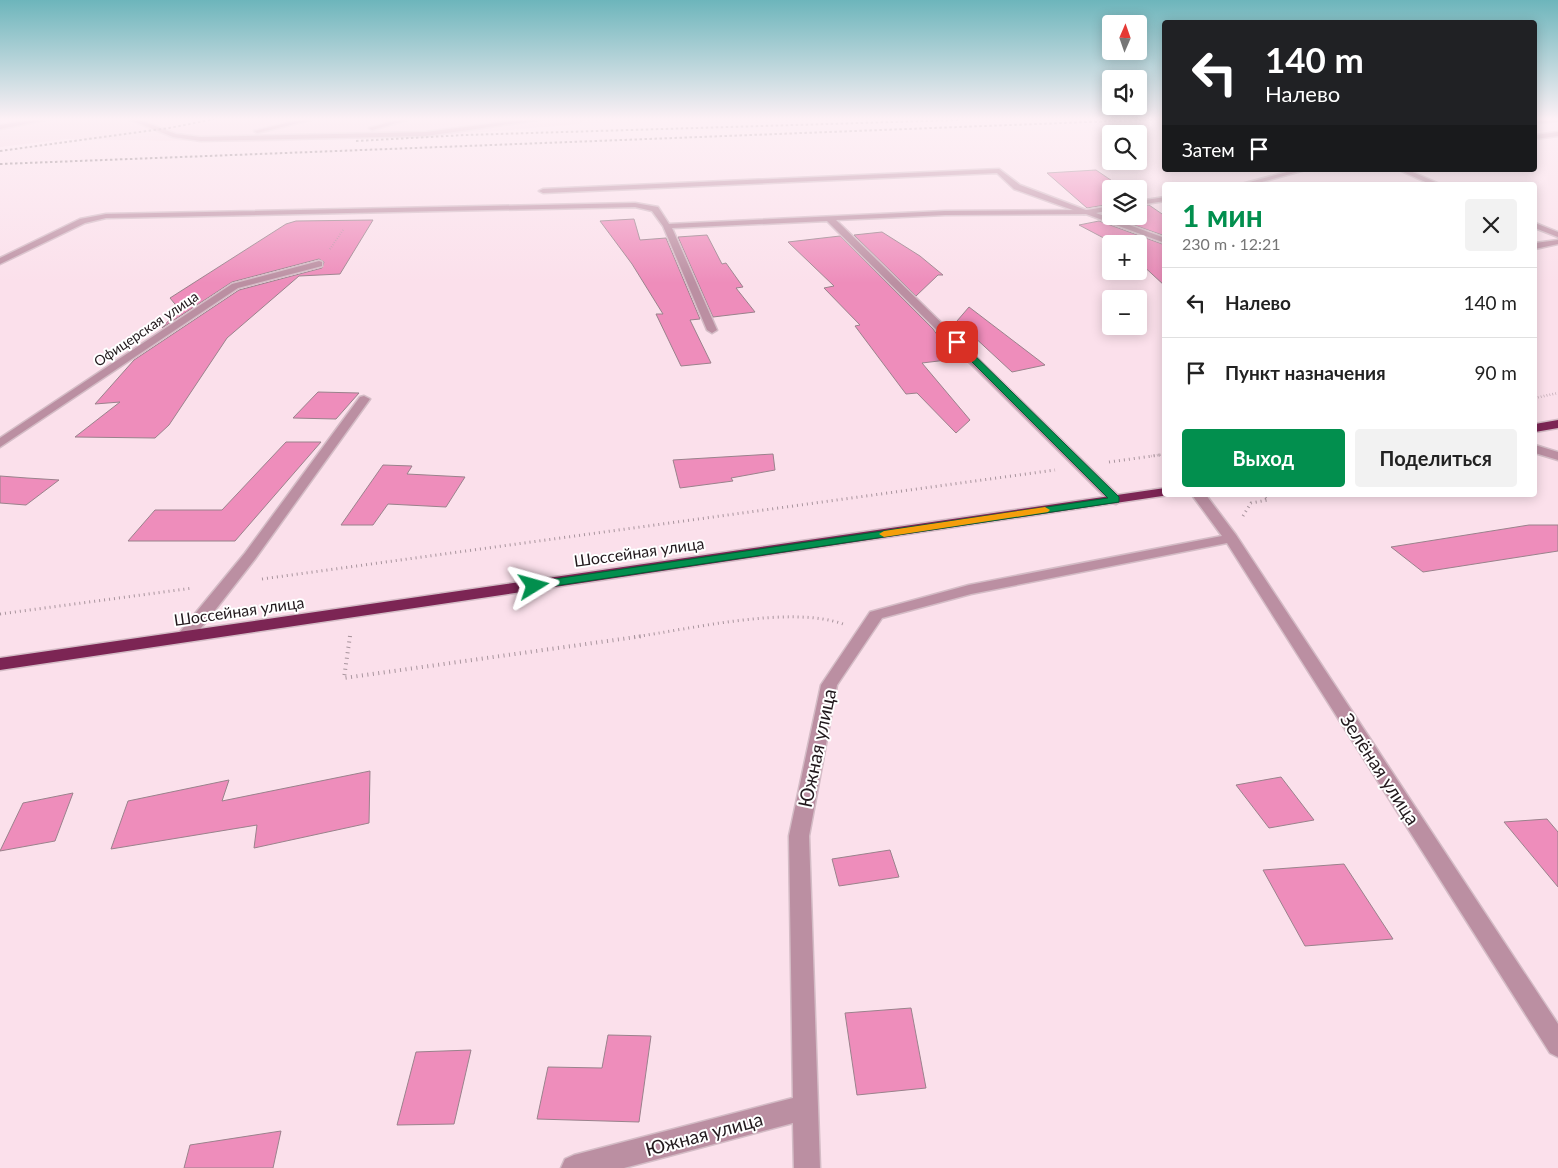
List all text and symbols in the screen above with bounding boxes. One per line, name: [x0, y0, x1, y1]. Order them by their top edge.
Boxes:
north arrow: [1102, 15, 1148, 60]
map controls: [1102, 15, 1147, 335]
text: 140 m: [1265, 38, 1364, 80]
icon: left: [1182, 40, 1247, 105]
button: sound: [1102, 70, 1147, 115]
text: Налево: [1265, 80, 1340, 107]
button: search: [1102, 125, 1147, 170]
icon: arrive: [1245, 135, 1273, 163]
text: Затем: [1182, 138, 1235, 161]
button: layers: [1102, 180, 1147, 225]
text: 1 мин: [1182, 197, 1263, 233]
button: close: [1465, 199, 1517, 251]
text: 230 m · 12:21: [1182, 234, 1281, 253]
button: +: [1102, 235, 1147, 280]
street label: Офицерская улица: [90, 287, 201, 370]
icon: left: [1182, 289, 1210, 317]
button: −: [1102, 290, 1147, 335]
text: Налево: [1225, 291, 1291, 314]
text: 140 m: [1463, 291, 1517, 314]
pin: [936, 321, 978, 363]
icon: arrive: [943, 328, 971, 356]
icon: arrive: [1182, 359, 1210, 387]
text: Пункт назначения: [1225, 361, 1386, 384]
text: 90 m: [1474, 361, 1517, 384]
button: Выход: [1182, 429, 1345, 487]
button: Поделиться: [1355, 429, 1517, 487]
street label: Шоссейная улица: [573, 533, 705, 570]
position arrow: [507, 559, 559, 611]
street label: Шоссейная улица: [173, 592, 305, 629]
street label: Южная улица: [793, 686, 840, 809]
street label: Зелёная улица: [1336, 709, 1425, 829]
street label: Южная улица: [643, 1107, 765, 1160]

